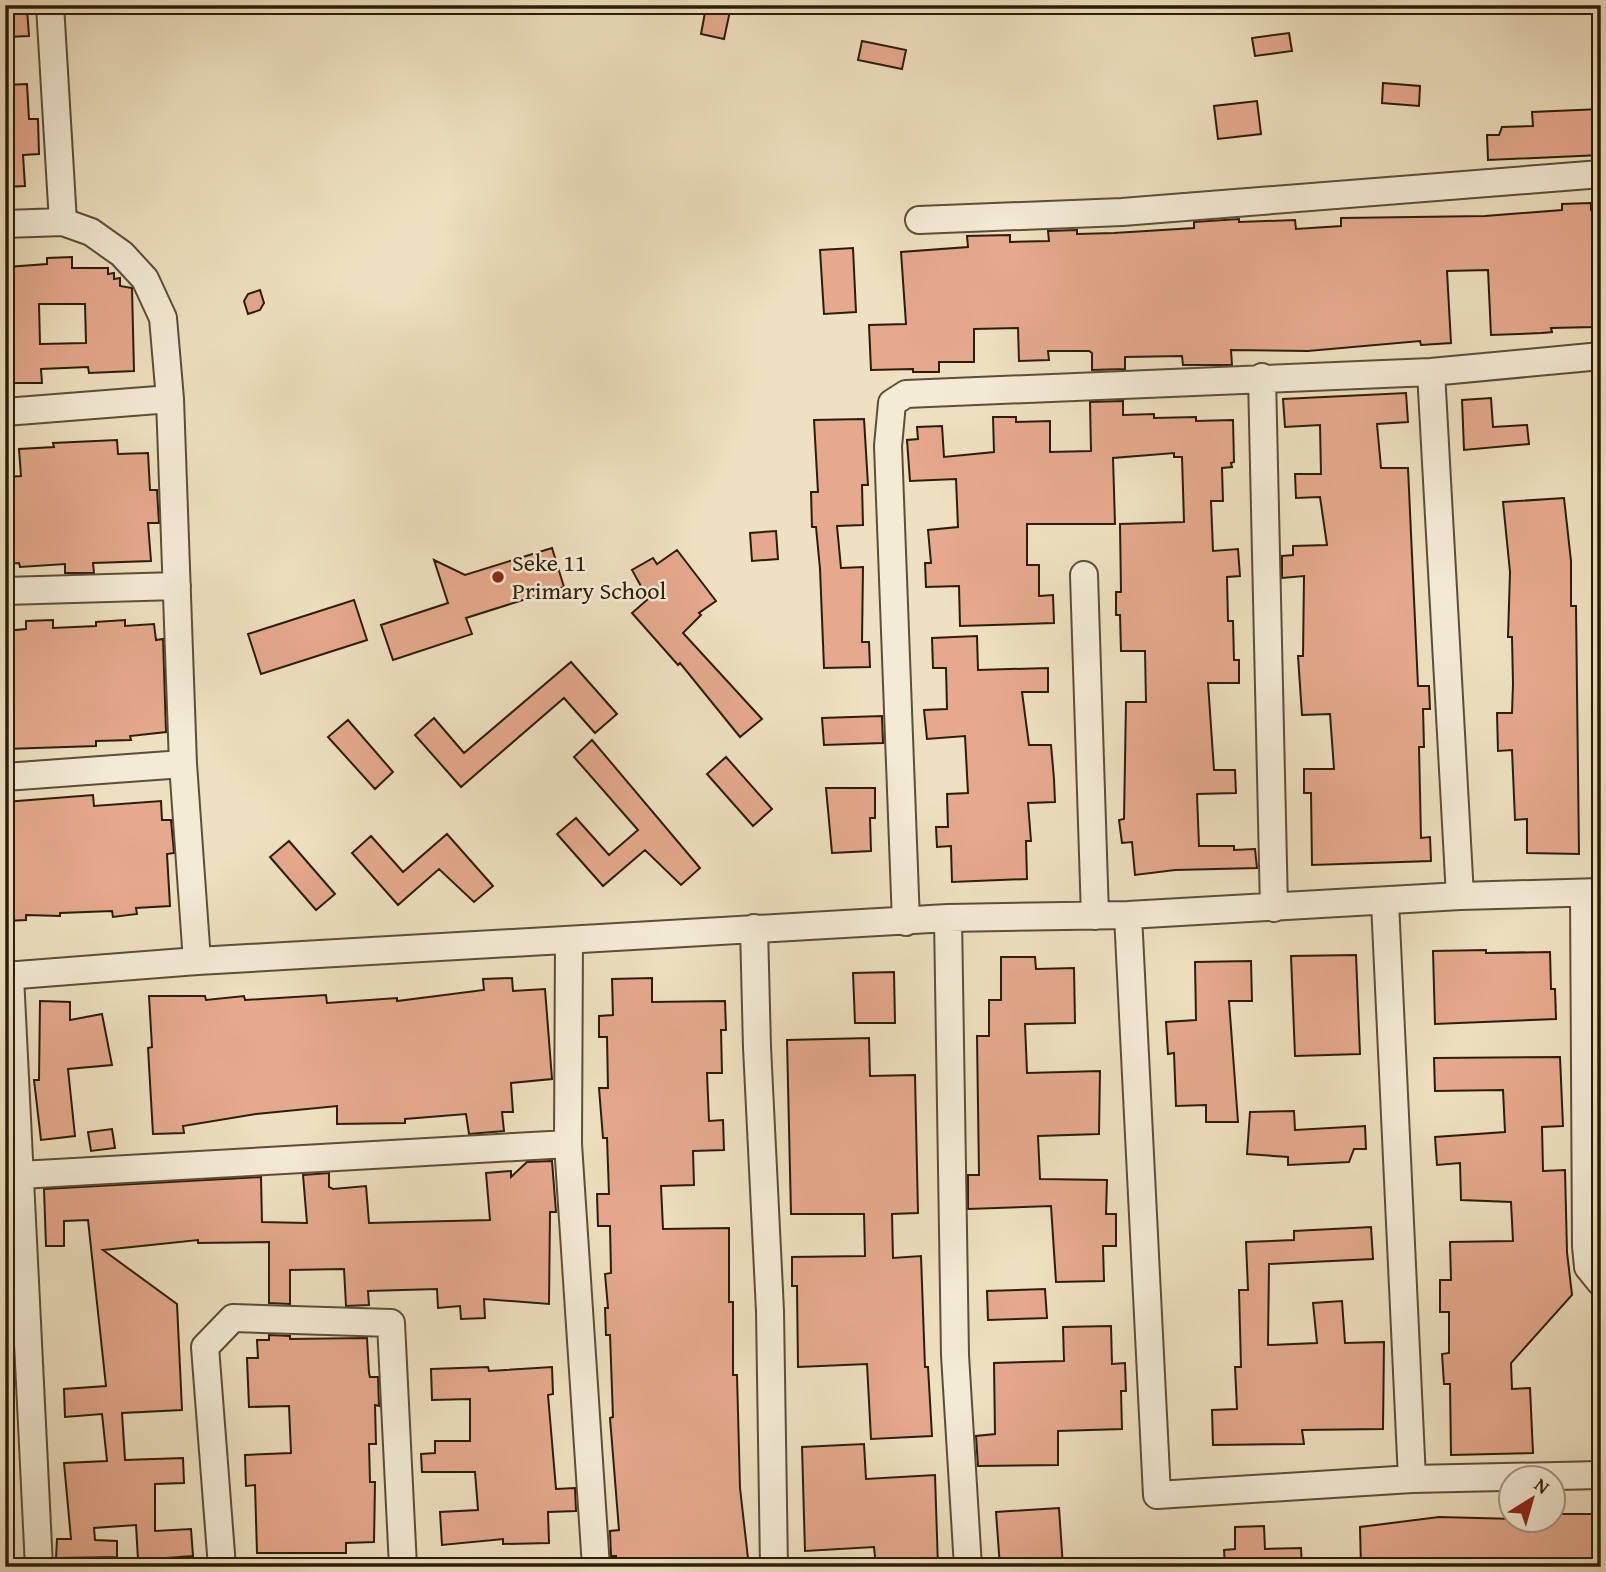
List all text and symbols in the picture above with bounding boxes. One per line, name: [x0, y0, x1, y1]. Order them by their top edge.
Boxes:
place label: Seke 11 Primary School: [512, 545, 667, 608]
marker: Seke 11 Primary School: [490, 569, 506, 585]
north arrow: [1498, 1464, 1568, 1534]
text: N: [1529, 1470, 1556, 1501]

